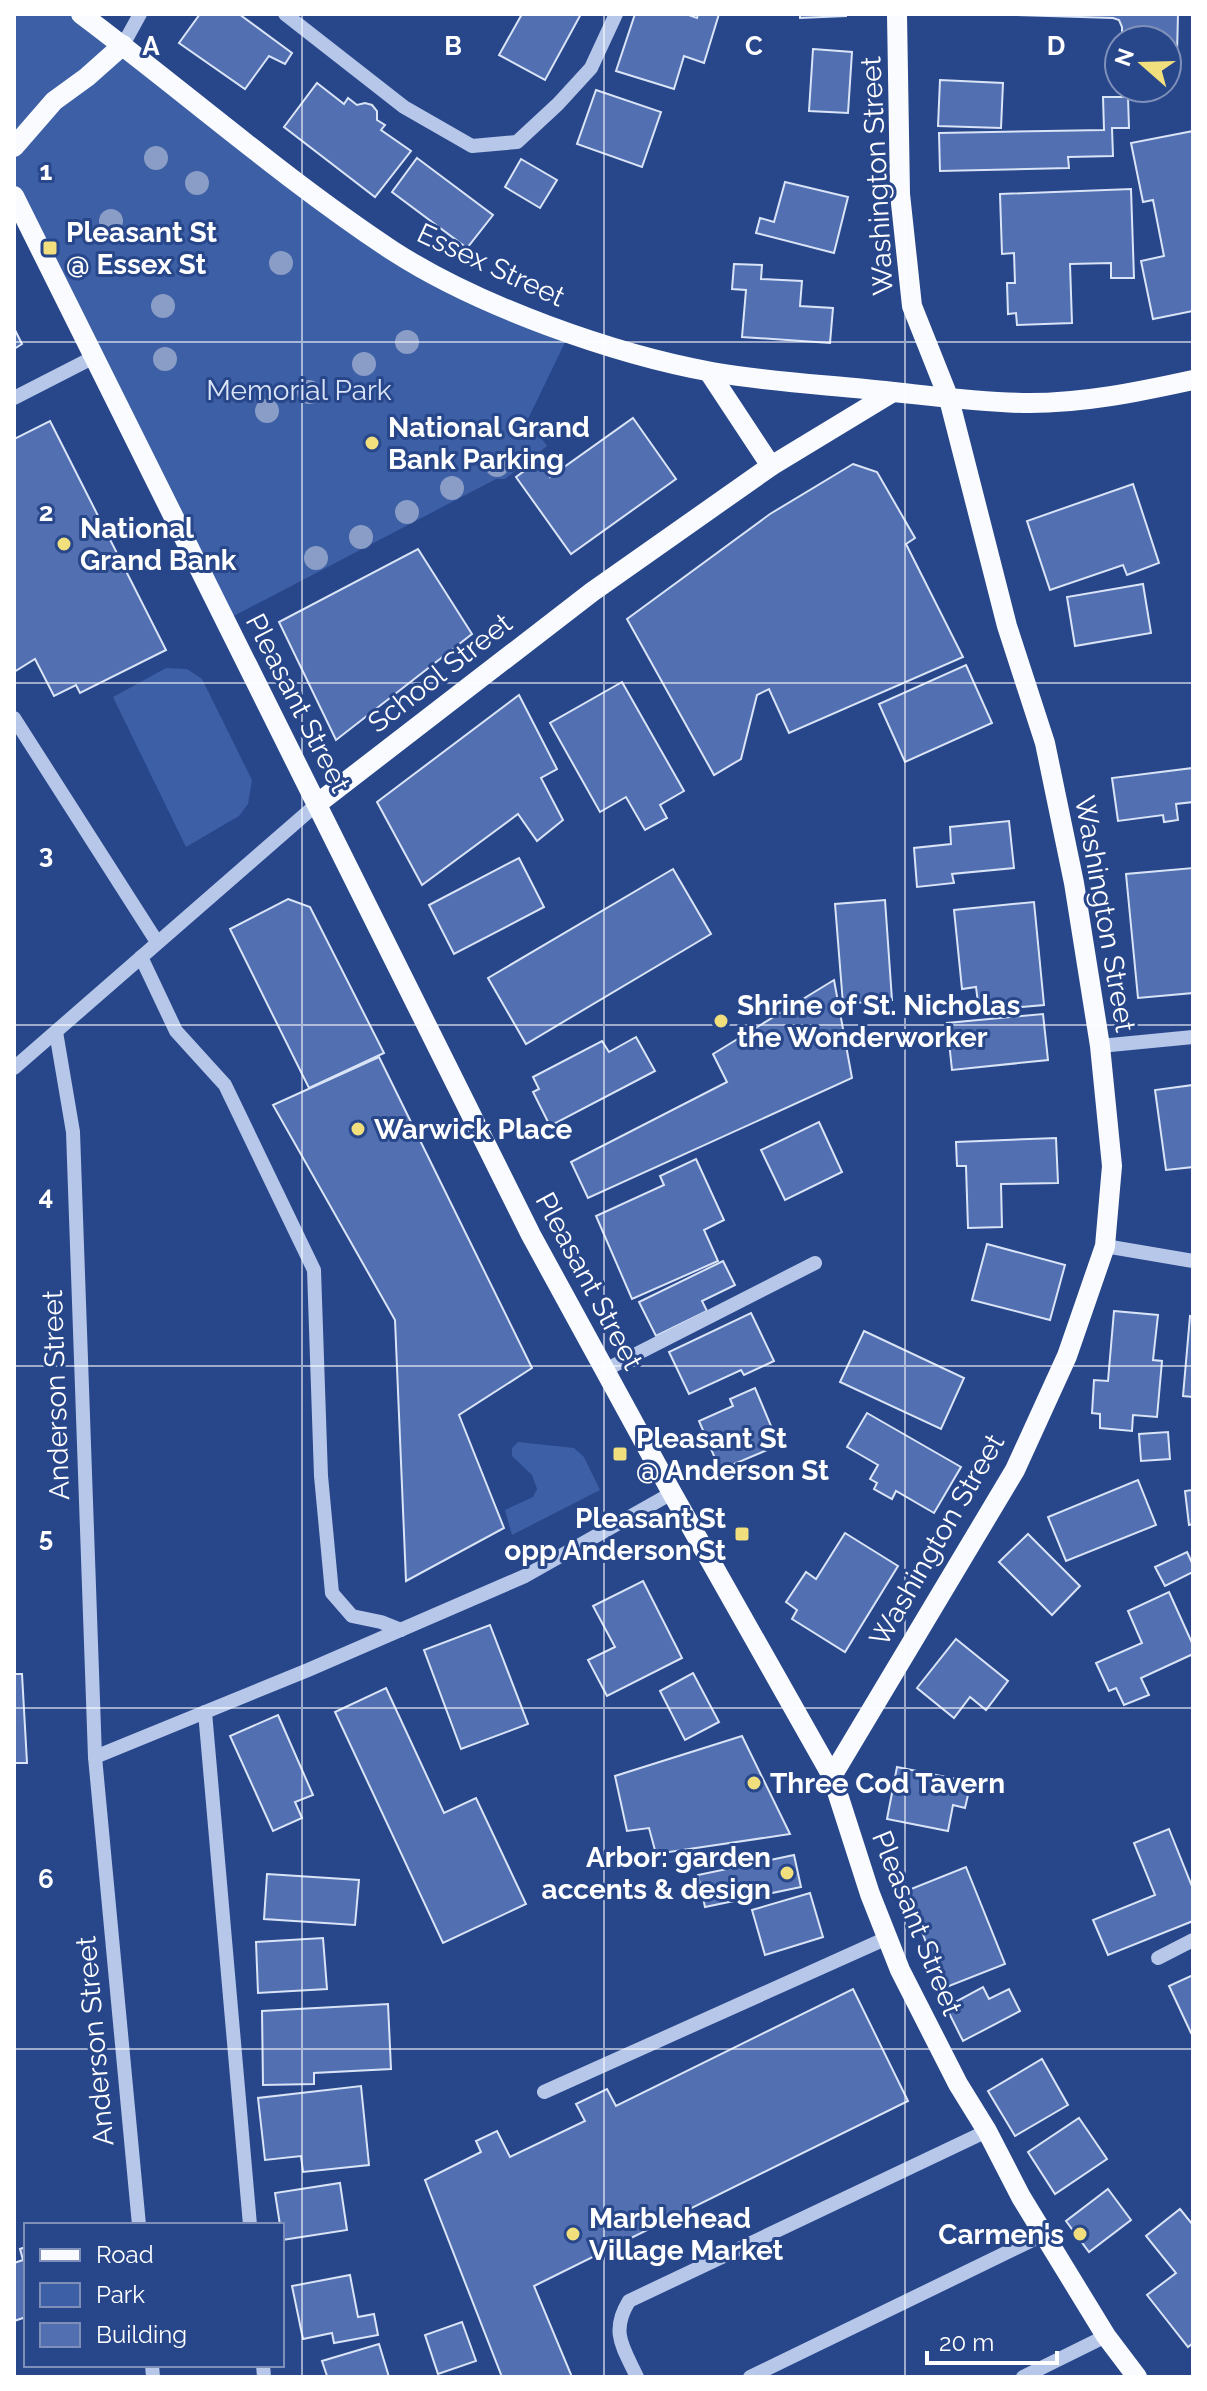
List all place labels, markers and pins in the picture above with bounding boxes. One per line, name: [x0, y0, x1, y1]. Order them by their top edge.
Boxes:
place label: Pleasant St @ Essex St: [66, 216, 217, 281]
marker: Pleasant St @ Essex St: [41, 239, 59, 257]
place label: National Grand Bank Parking: [388, 411, 590, 476]
marker: National Grand Bank Parking: [363, 434, 381, 452]
place label: National Grand Bank: [80, 512, 237, 577]
marker: National Grand Bank: [55, 535, 73, 553]
place label: Shrine of St. Nicholas the Wonderworker: [737, 989, 1020, 1054]
marker: Shrine of St. Nicholas the Wonderworker: [712, 1012, 730, 1030]
place label: Warwick Place: [374, 1113, 573, 1146]
marker: Warwick Place: [349, 1120, 367, 1138]
place label: Pleasant St @ Anderson St: [636, 1422, 829, 1487]
marker: Pleasant St @ Anderson St: [611, 1445, 629, 1463]
place label: Pleasant St opp Anderson St: [504, 1502, 726, 1567]
marker: Pleasant St opp Anderson St: [733, 1525, 751, 1543]
place label: Three Cod Tavern: [770, 1767, 1005, 1800]
marker: Three Cod Tavern: [745, 1774, 763, 1792]
place label: Arbor: garden accents & design: [542, 1841, 771, 1906]
marker: Arbor: garden accents & design: [778, 1864, 796, 1882]
place label: Marblehead Village Market: [589, 2202, 784, 2267]
place label: Carmen's: [938, 2218, 1064, 2251]
marker: Marblehead Village Market: [564, 2225, 582, 2243]
marker: Carmen's: [1071, 2225, 1089, 2243]

